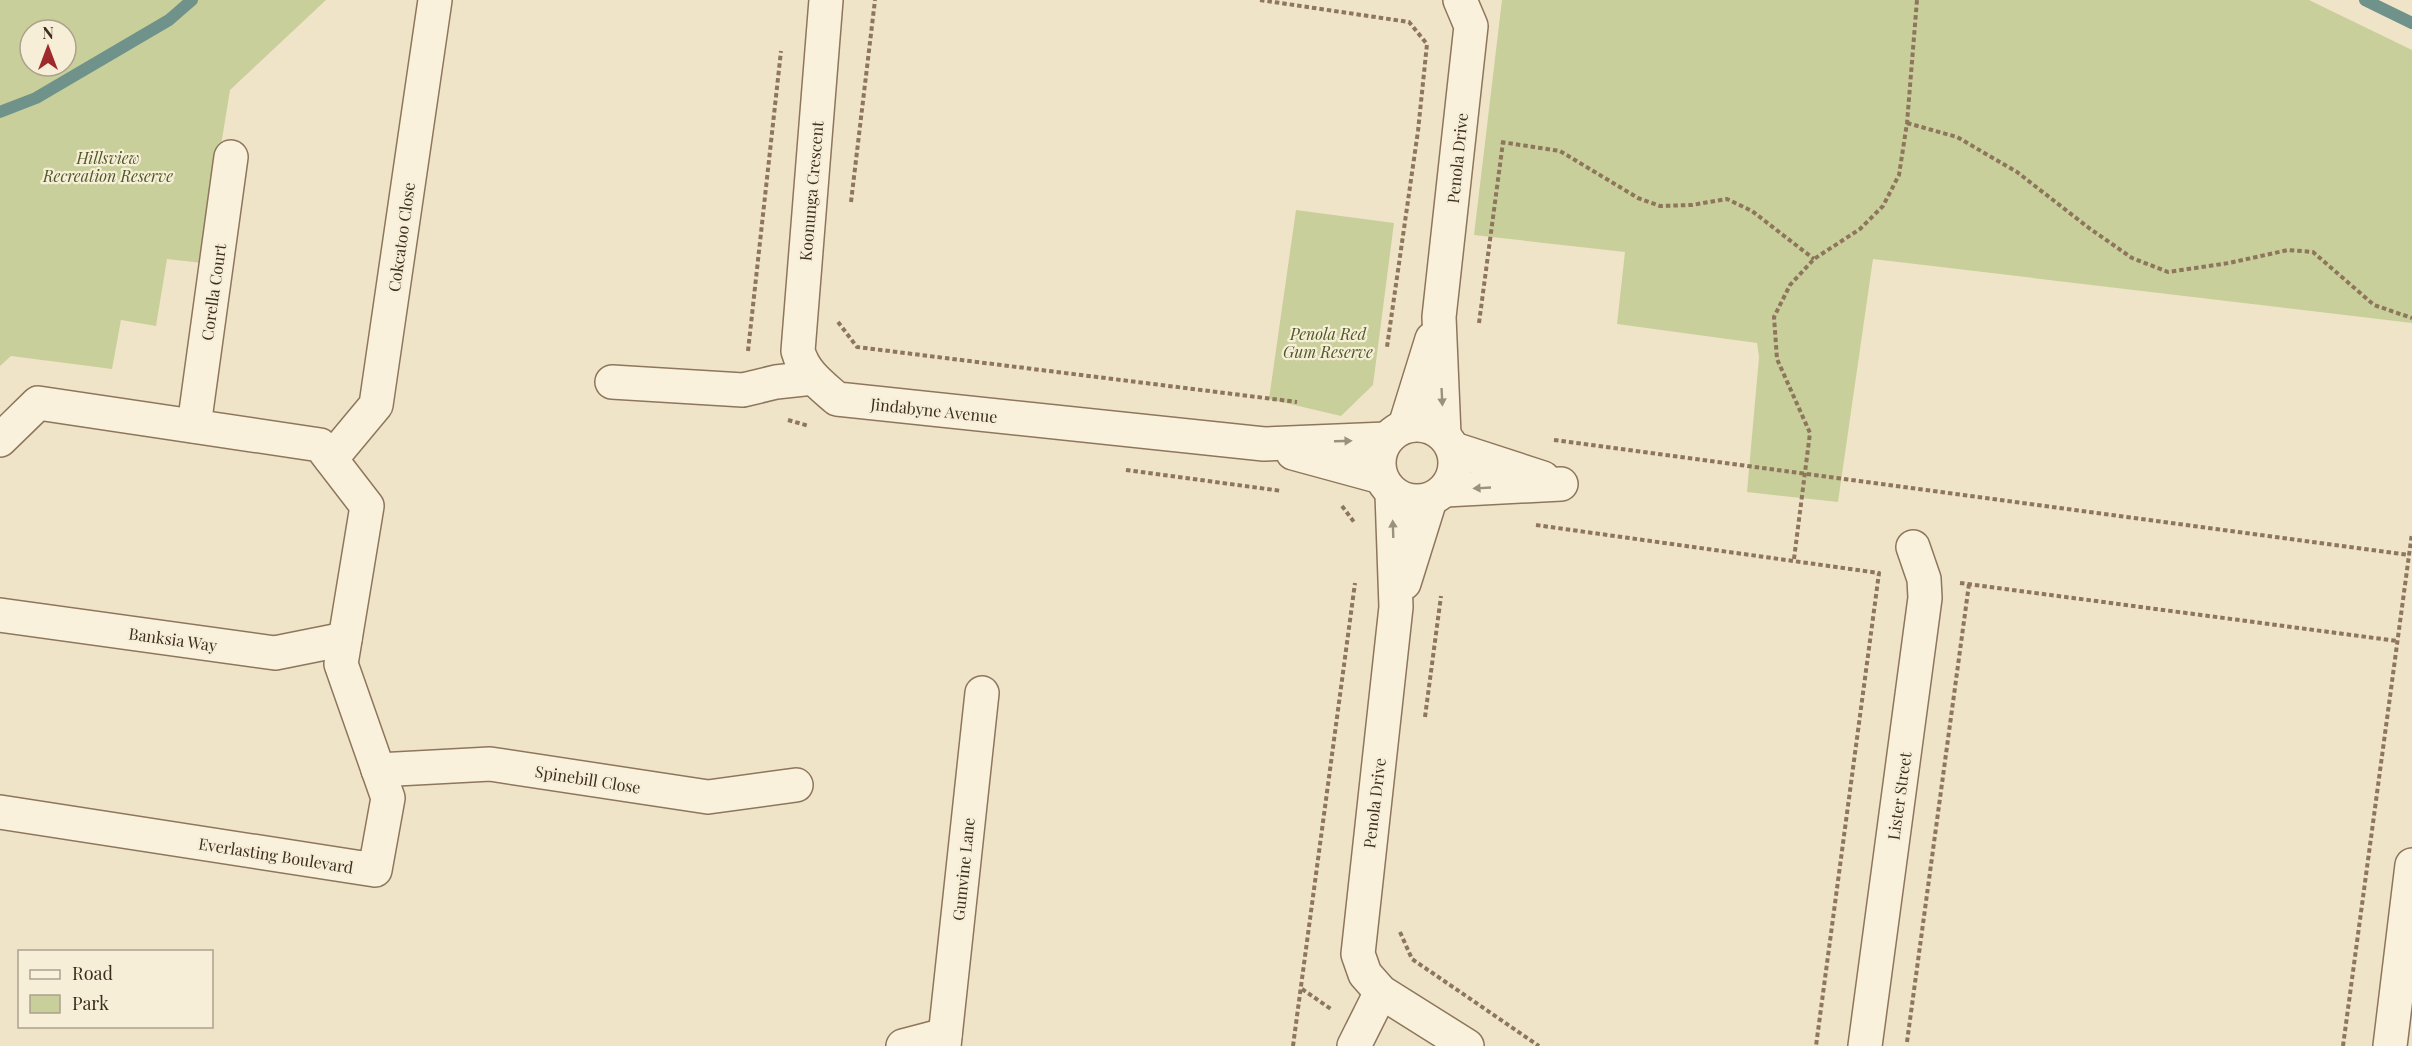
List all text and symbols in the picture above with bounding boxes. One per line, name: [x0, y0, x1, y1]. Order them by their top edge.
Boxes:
north arrow: [18, 18, 78, 78]
text: N: [42, 22, 54, 43]
street label: Penola Drive: [1442, 112, 1472, 204]
street label: Koonunga Crescent: [794, 120, 828, 262]
park label: Hillsview Recreation Reserve: [42, 147, 173, 186]
street label: Cokcatoo Close: [383, 181, 419, 293]
street label: Corella Court: [196, 242, 230, 342]
park label: Penola Red Gum Reserve: [1283, 323, 1373, 362]
one-way arrow: [1437, 387, 1446, 406]
street label: Jindabyne Avenue: [869, 393, 998, 427]
one-way arrow: [1334, 437, 1353, 446]
one-way arrow: [1473, 484, 1492, 493]
one-way arrow: [1389, 520, 1398, 539]
street label: Banksia Way: [127, 622, 219, 656]
street label: Lister Street: [1882, 750, 1916, 841]
street label: Penola Drive: [1358, 757, 1390, 849]
street label: Spinebill Close: [534, 760, 642, 798]
street label: Gumvine Lane: [947, 816, 979, 922]
street label: Everlasting Boulevard: [197, 832, 355, 878]
legend: [18, 950, 213, 1028]
text: Road: [72, 961, 113, 985]
text: Park: [72, 991, 109, 1015]

